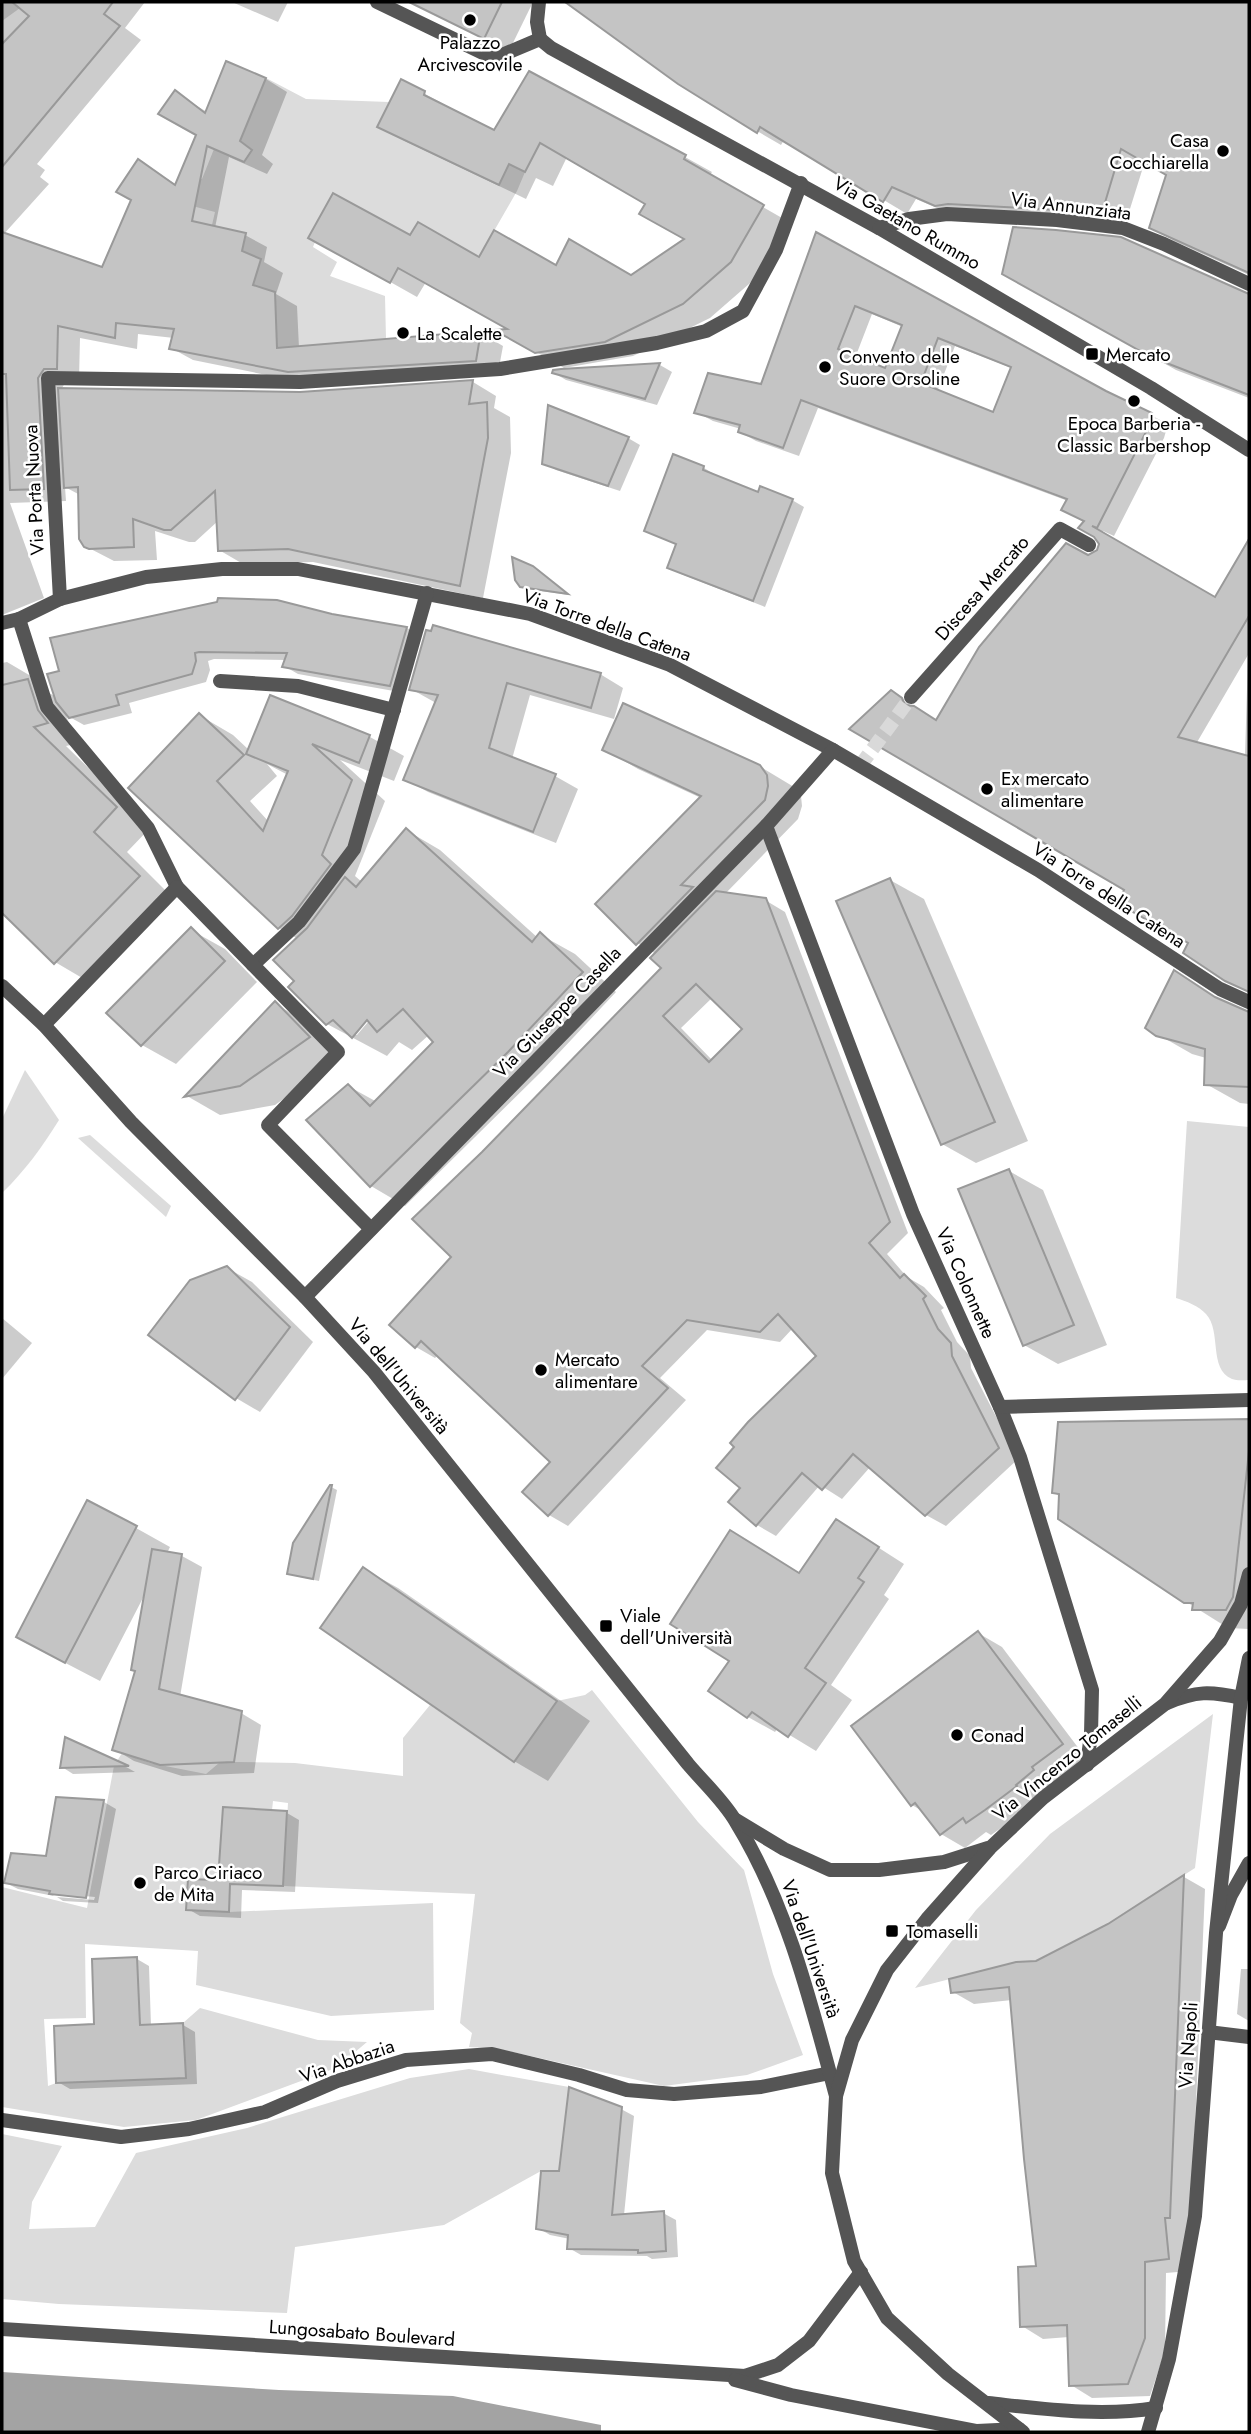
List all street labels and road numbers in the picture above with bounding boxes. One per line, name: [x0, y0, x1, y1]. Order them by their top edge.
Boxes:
street label: Via Gaetano Rummo: [828, 170, 986, 276]
street label: Via Annunziata: [1009, 185, 1133, 227]
street label: Via Porta Nuova: [17, 424, 51, 556]
street label: Discesa Mercato: [929, 530, 1035, 646]
street label: Via Torre della Catena: [519, 582, 695, 668]
street label: Via Torre della Catena: [1027, 835, 1191, 955]
street label: Via Giuseppe Casella: [487, 940, 627, 1084]
street label: Via Colonnette: [929, 1223, 1003, 1343]
street label: Via dell'Università: [342, 1312, 456, 1440]
street label: Via Vincenzo Tomaselli: [986, 1689, 1148, 1827]
street label: Via dell'Università: [775, 1876, 847, 2022]
street label: Via Napoli: [1172, 2001, 1204, 2089]
street label: Via Abbazia: [296, 2032, 398, 2090]
street label: Lungosabato Boulevard: [268, 2313, 456, 2353]

